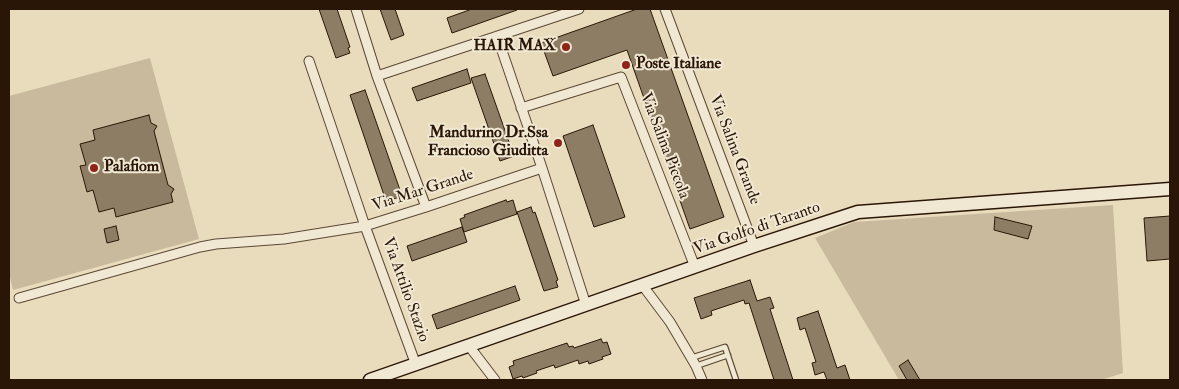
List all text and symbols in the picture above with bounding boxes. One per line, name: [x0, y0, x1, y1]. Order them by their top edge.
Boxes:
place label: HAIR MAX: [473, 37, 556, 57]
marker: HAIR MAX: [560, 41, 572, 53]
place label: Poste Italiane: [636, 55, 721, 75]
marker: Poste Italiane: [620, 59, 632, 71]
street label: Via Salina Piccola: [635, 90, 693, 202]
street label: Via Salina Grande: [704, 92, 764, 208]
place label: Mandurino Dr.Ssa Francioso Giuditta: [428, 124, 548, 162]
marker: Mandurino Dr.Ssa Francioso Giuditta: [552, 137, 564, 149]
place label: Palafiom: [104, 158, 159, 178]
marker: Palafiom: [88, 162, 100, 174]
street label: Via Mar Grande: [370, 166, 476, 216]
street label: Via Golfo di Taranto: [691, 198, 823, 260]
street label: Via Attilio Stazio: [377, 235, 433, 345]

